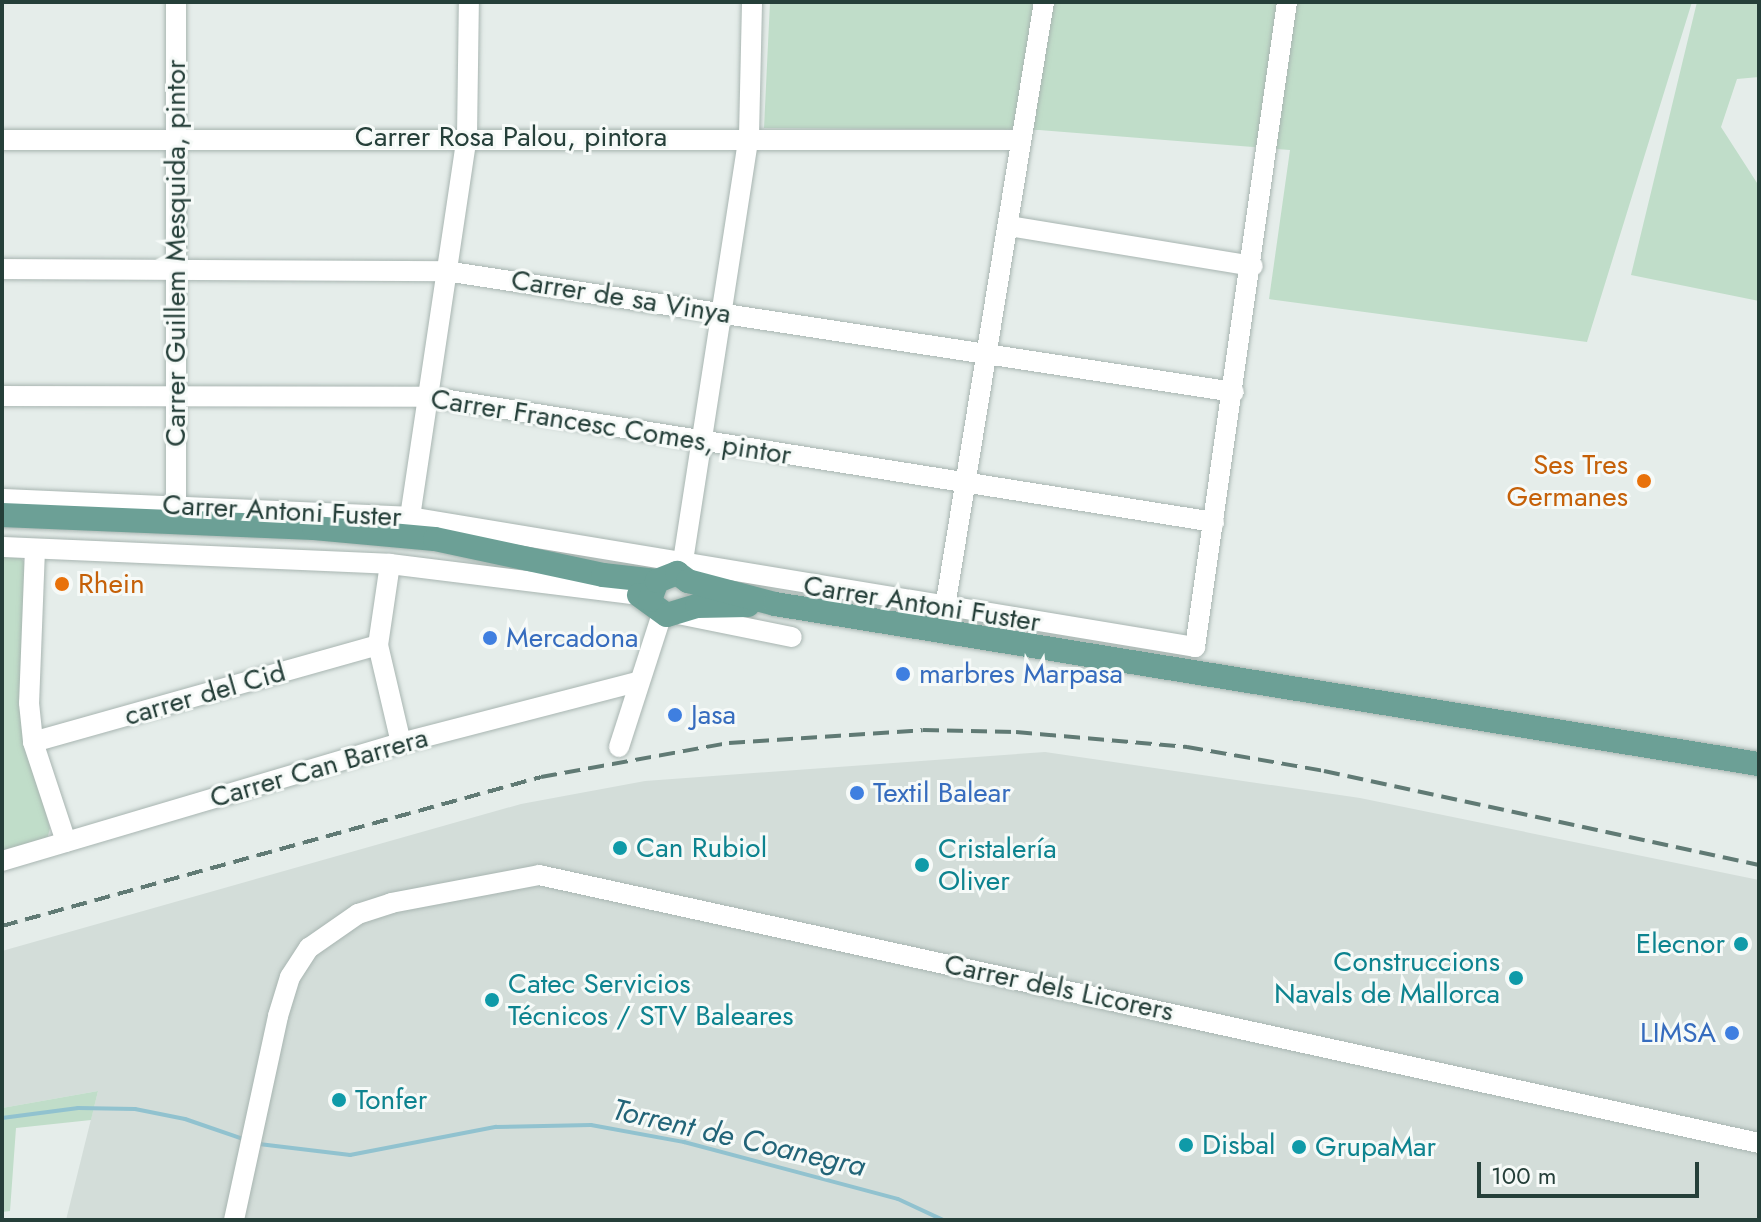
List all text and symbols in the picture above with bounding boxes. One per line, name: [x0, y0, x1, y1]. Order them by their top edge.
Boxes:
street label: Carrer Guillem Mesquida, pintor: [159, 59, 193, 447]
street label: Carrer Rosa Palou, pintora: [355, 120, 667, 154]
street label: Carrer de sa Vinya: [509, 263, 733, 331]
street label: Carrer Francesc Comes, pintor: [428, 382, 794, 472]
place label: Ses Tres Germanes: [1507, 448, 1628, 514]
marker: Ses Tres Germanes: [1635, 472, 1653, 490]
street label: Carrer Antoni Fuster: [161, 488, 403, 534]
place label: Rhein: [78, 567, 145, 601]
street label: Carrer Antoni Fuster: [801, 569, 1043, 639]
marker: Rhein: [53, 575, 71, 593]
place label: Mercadona: [506, 621, 639, 655]
marker: Mercadona: [481, 629, 499, 647]
street label: carrer del Cid: [121, 655, 289, 733]
place label: marbres Marpasa: [919, 657, 1123, 691]
marker: marbres Marpasa: [894, 665, 912, 683]
place label: Jasa: [691, 698, 736, 732]
marker: Jasa: [666, 706, 684, 724]
street label: Carrer Can Barrera: [206, 721, 432, 815]
place label: Textil Balear: [873, 776, 1011, 810]
marker: Textil Balear: [848, 784, 866, 802]
place label: Can Rubiol: [636, 831, 767, 865]
place label: Cristalería Oliver: [938, 832, 1057, 898]
marker: Can Rubiol: [611, 839, 629, 857]
marker: Cristalería Oliver: [913, 856, 931, 874]
place label: Elecnor: [1636, 927, 1725, 961]
marker: Elecnor: [1732, 935, 1750, 953]
place label: Construccions Navals de Mallorca: [1274, 945, 1500, 1011]
street label: Carrer dels Licorers: [941, 947, 1177, 1029]
place label: Catec Servicios Técnicos / STV Baleares: [508, 967, 794, 1033]
marker: Construccions Navals de Mallorca: [1507, 969, 1525, 987]
marker: Catec Servicios Técnicos / STV Baleares: [483, 991, 501, 1009]
place label: LIMSA: [1640, 1016, 1716, 1050]
marker: LIMSA: [1723, 1024, 1741, 1042]
place label: Tonfer: [355, 1083, 427, 1117]
marker: Tonfer: [330, 1091, 348, 1109]
water label: Torrent de Coanegra: [609, 1091, 869, 1185]
place label: Disbal: [1202, 1128, 1275, 1162]
place label: GrupaMar: [1315, 1130, 1436, 1164]
marker: Disbal: [1177, 1136, 1195, 1154]
marker: GrupaMar: [1290, 1138, 1308, 1156]
scale bar: [1481, 1146, 1703, 1196]
text: 100 m: [1491, 1158, 1557, 1193]

